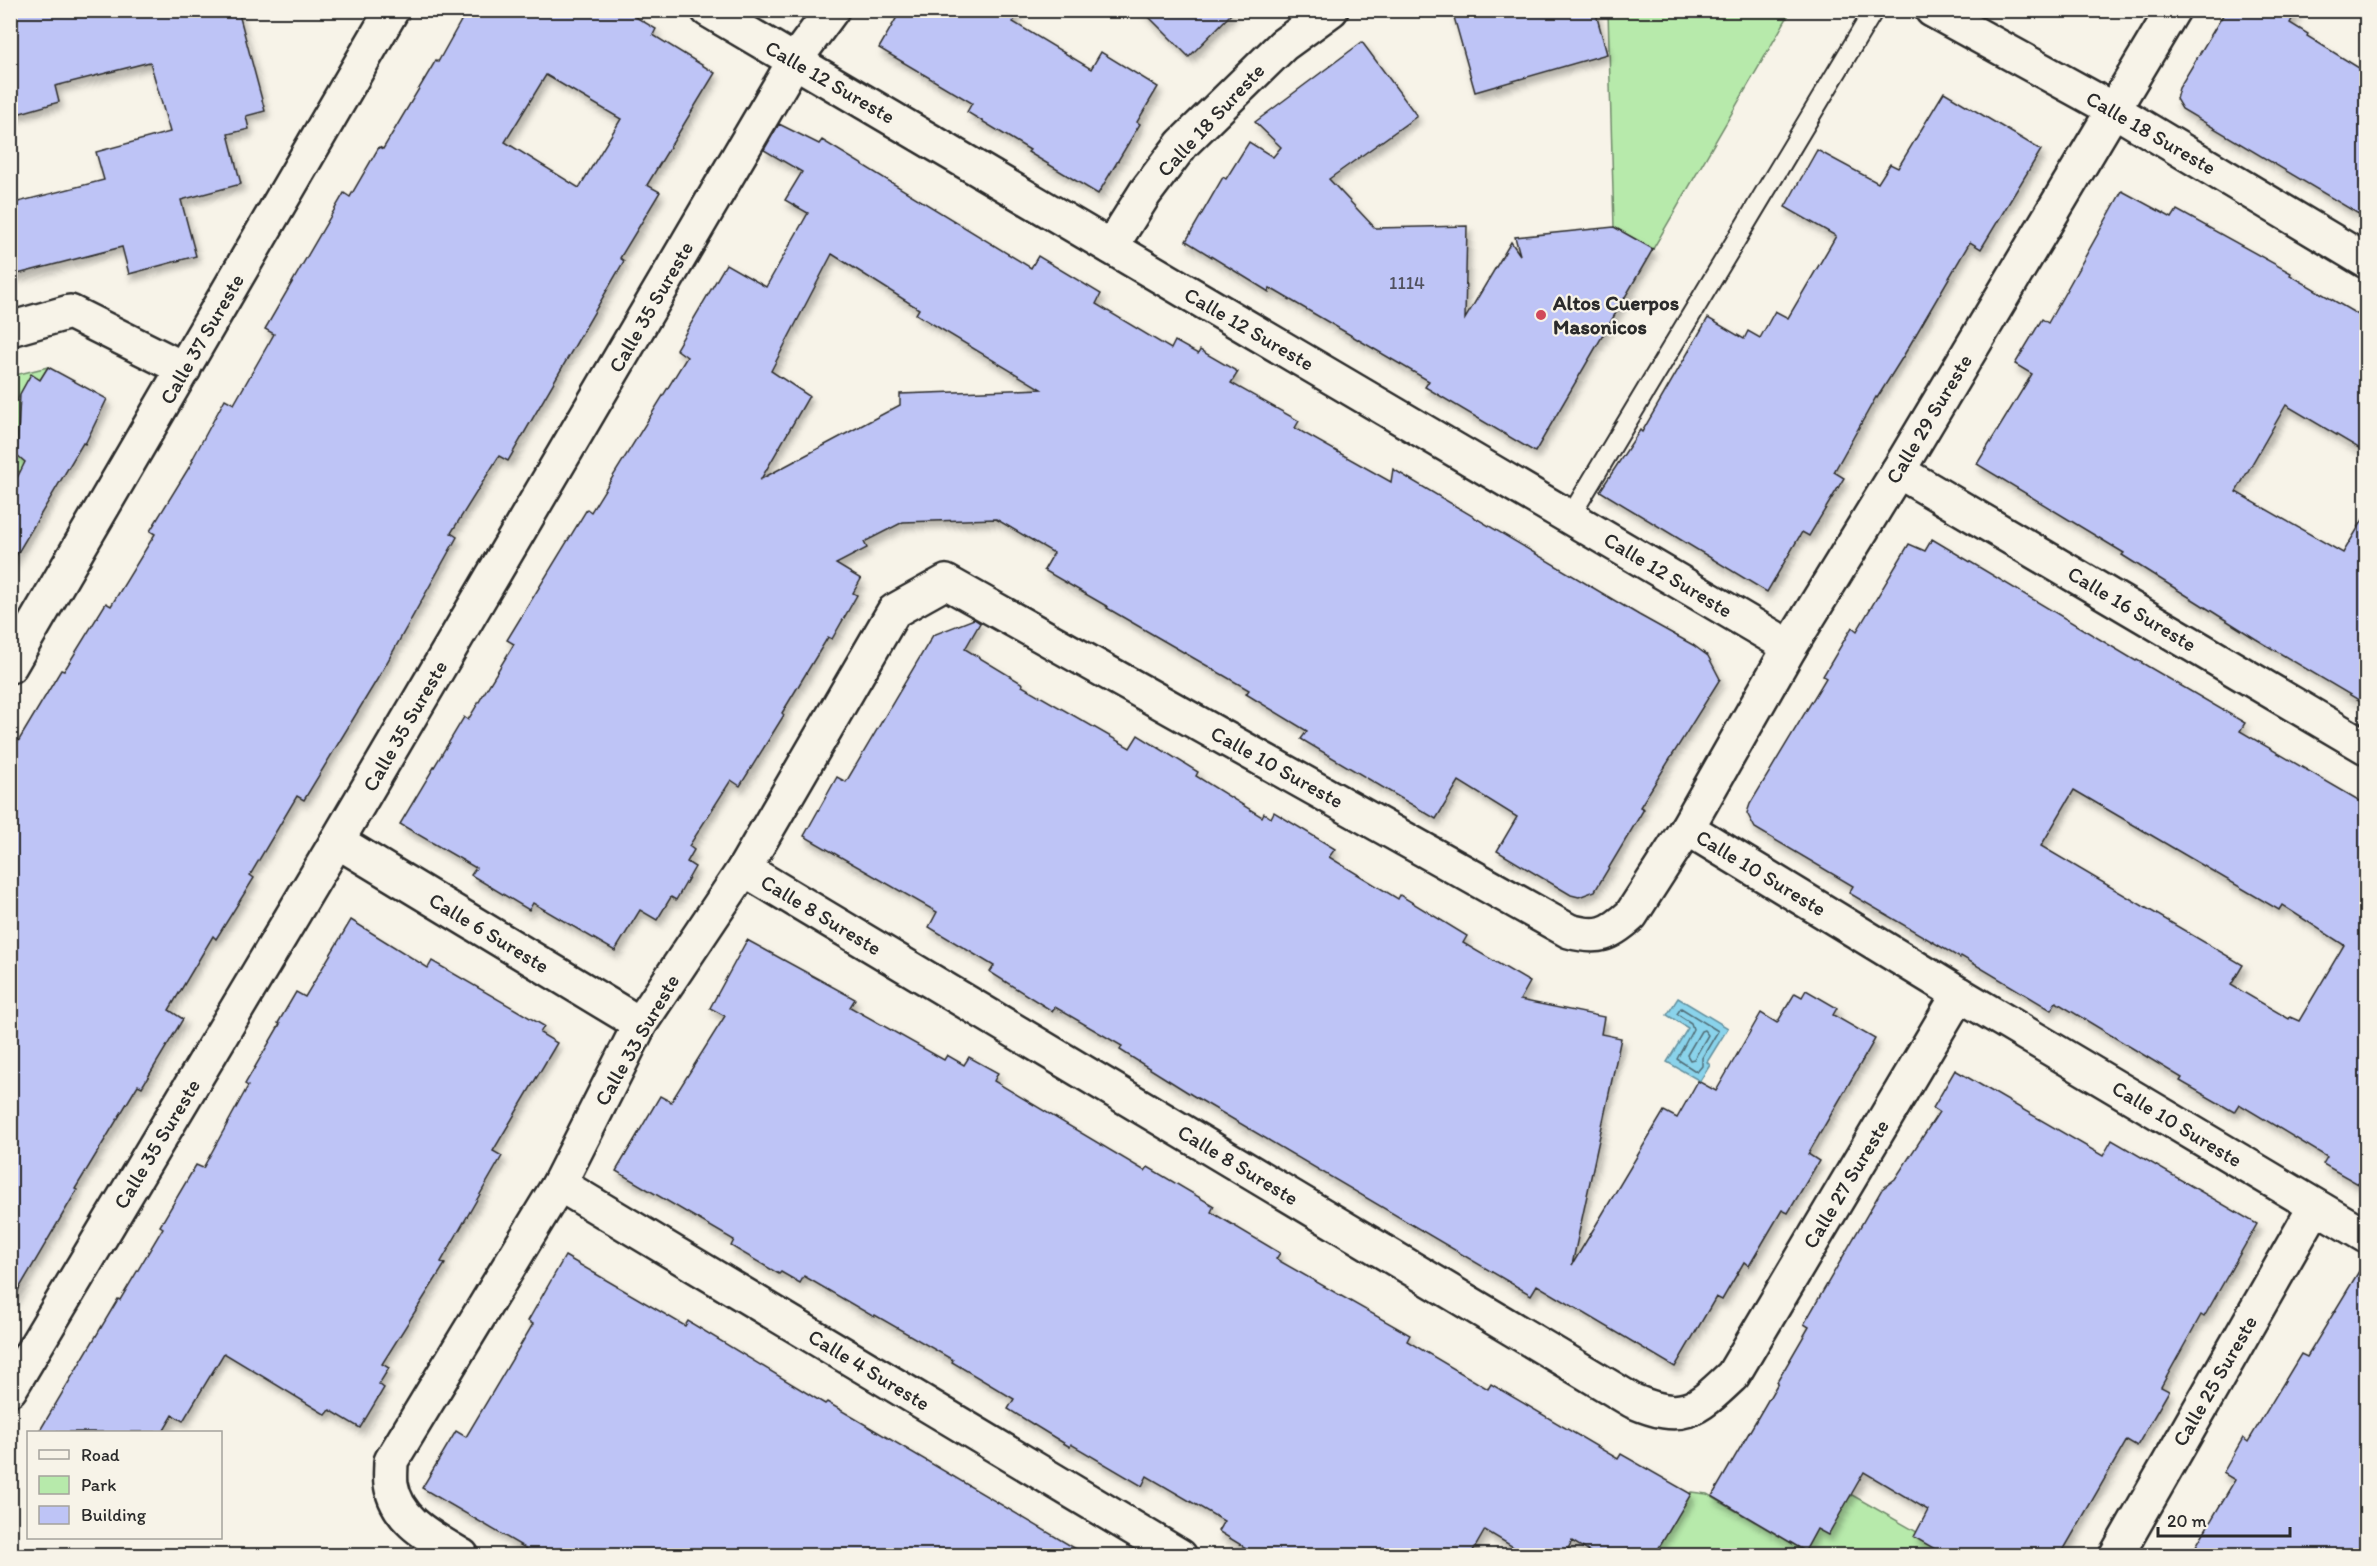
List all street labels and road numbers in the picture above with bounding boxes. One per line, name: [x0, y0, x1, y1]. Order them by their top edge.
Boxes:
street label: Calle 12 Sureste: [761, 34, 900, 129]
street label: Calle 18 Sureste: [1152, 58, 1270, 182]
street label: Calle 18 Sureste: [2082, 85, 2221, 180]
street label: Calle 35 Sureste: [603, 237, 698, 377]
street label: Calle 37 Sureste: [154, 269, 249, 409]
street label: Calle 12 Sureste: [1180, 281, 1319, 376]
street label: Calle 29 Sureste: [1880, 349, 1977, 488]
street label: Calle 12 Sureste: [1599, 526, 1737, 623]
street label: Calle 16 Sureste: [2063, 560, 2201, 657]
street label: Calle 35 Sureste: [357, 656, 452, 796]
street label: Calle 10 Sureste: [1207, 720, 1348, 813]
street label: Calle 10 Sureste: [1692, 824, 1831, 921]
street label: Calle 8 Sureste: [756, 869, 886, 960]
street label: Calle 6 Sureste: [425, 887, 554, 978]
street label: Calle 33 Sureste: [589, 970, 684, 1110]
street label: Calle 35 Sureste: [108, 1074, 205, 1213]
street label: Calle 10 Sureste: [2108, 1075, 2247, 1172]
street label: Calle 27 Sureste: [1797, 1115, 1894, 1253]
street label: Calle 8 Sureste: [1173, 1119, 1303, 1210]
street label: Calle 25 Sureste: [2167, 1311, 2262, 1451]
street label: Calle 4 Sureste: [804, 1323, 935, 1416]

